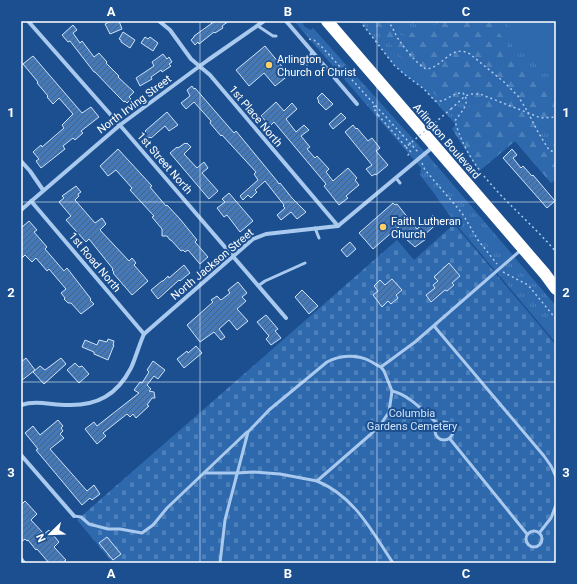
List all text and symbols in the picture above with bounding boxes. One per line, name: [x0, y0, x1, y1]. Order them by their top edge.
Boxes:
text: A: [107, 4, 116, 19]
text: B: [284, 4, 292, 19]
text: C: [462, 4, 471, 19]
place label: Arlington Church of Christ: [277, 53, 357, 79]
marker: Arlington Church of Christ: [264, 60, 274, 70]
street label: North Irving Street: [95, 72, 174, 136]
street label: 1st Place North: [226, 83, 285, 150]
street label: Arlington Boulevard: [410, 101, 483, 182]
text: 1: [7, 105, 15, 120]
text: 1: [562, 105, 570, 120]
street label: 1st Street North: [134, 130, 195, 197]
place label: Faith Lutheran Church: [391, 215, 461, 241]
marker: Faith Lutheran Church: [378, 222, 388, 232]
street label: North Jackson Street: [168, 226, 257, 303]
street label: 1st Road North: [66, 230, 123, 295]
text: 2: [7, 285, 15, 300]
text: 2: [562, 285, 570, 300]
park label: Columbia Gardens Cemetery: [367, 407, 458, 433]
text: 3: [7, 465, 15, 480]
text: 3: [562, 465, 570, 480]
north arrow: [30, 514, 70, 554]
text: N: [34, 531, 49, 544]
text: A: [107, 566, 116, 581]
text: B: [284, 566, 292, 581]
text: C: [462, 566, 471, 581]

